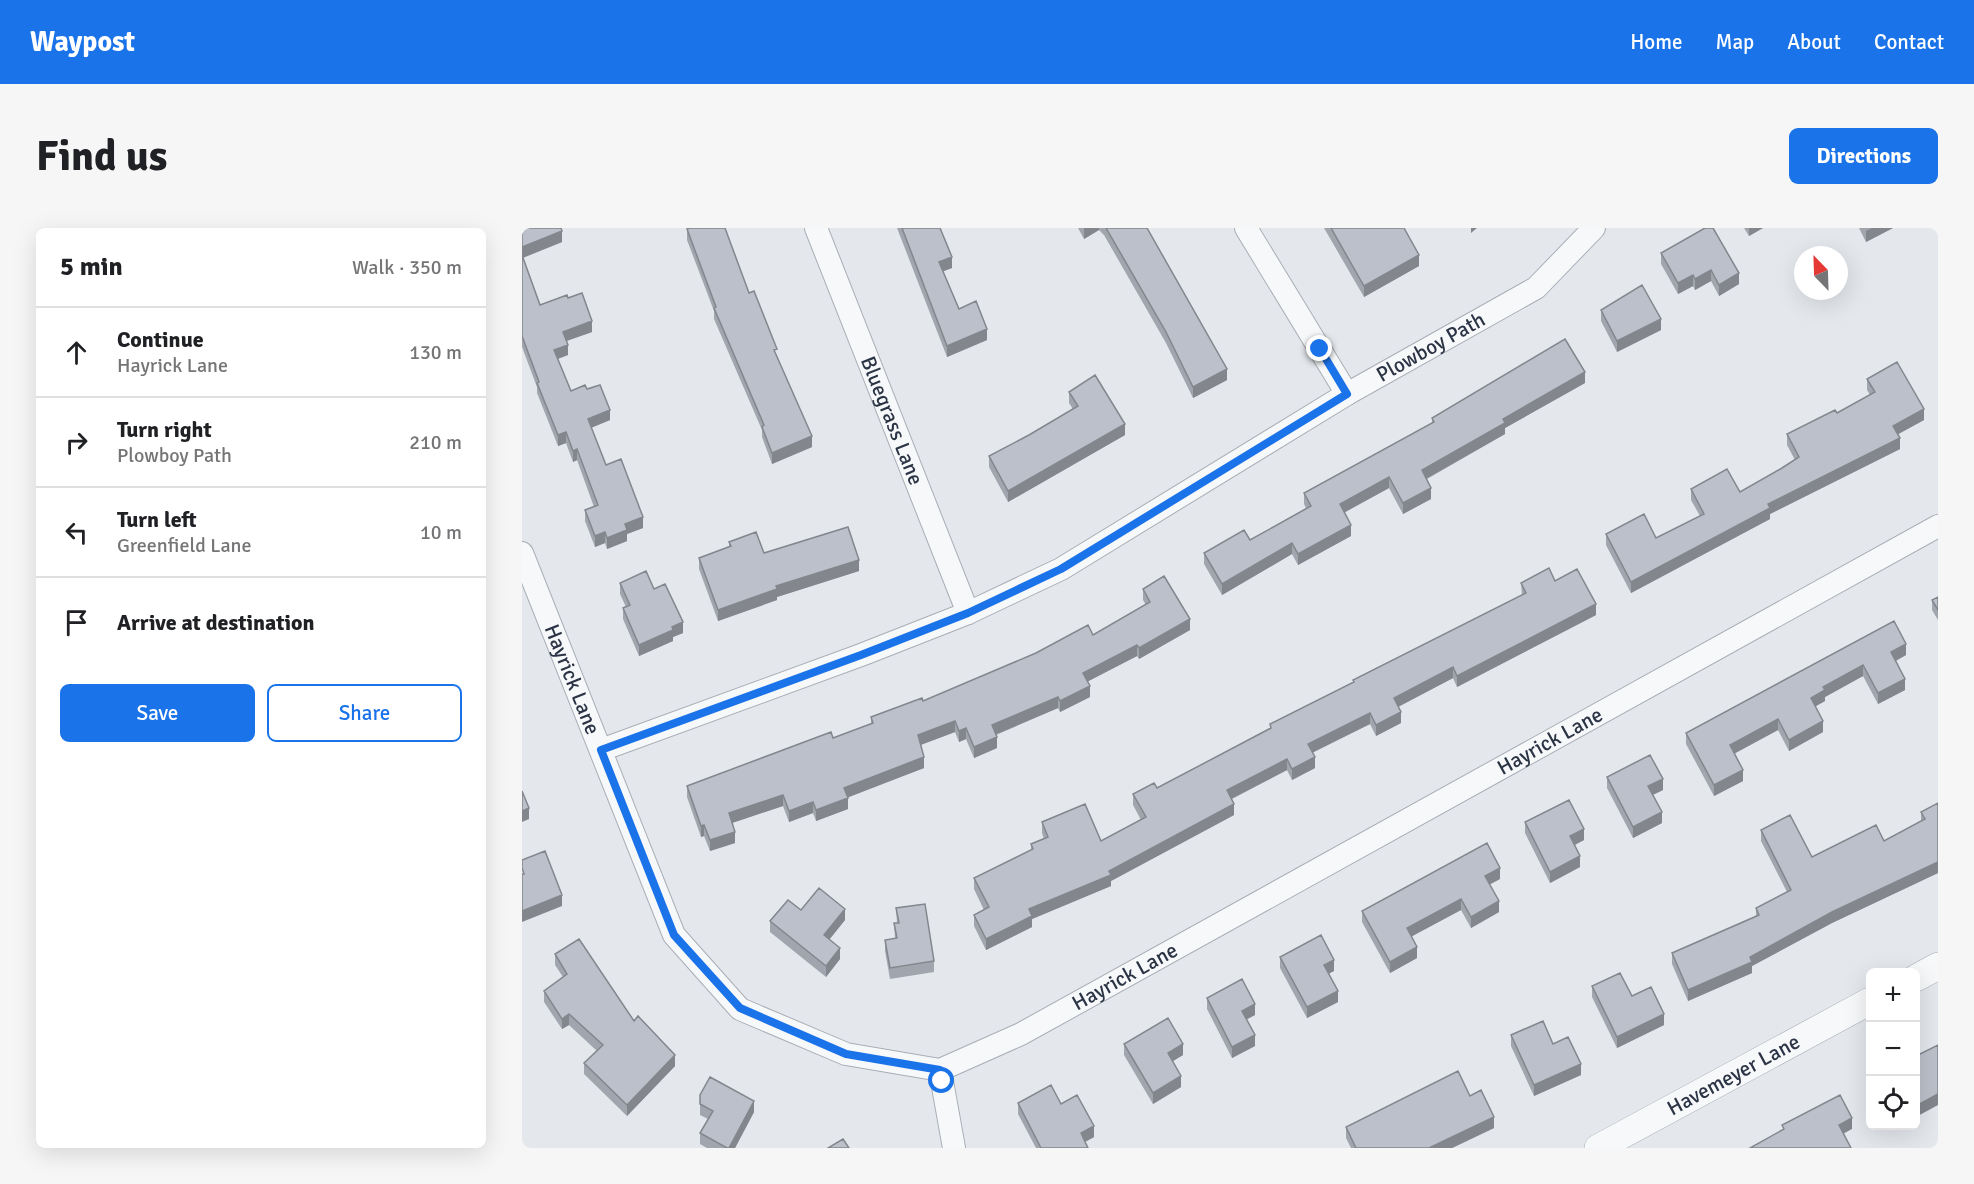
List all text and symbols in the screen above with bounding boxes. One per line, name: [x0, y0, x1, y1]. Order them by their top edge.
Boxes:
text: Waypost: [30, 25, 135, 59]
text: Home: [1630, 29, 1683, 55]
text: Map: [1716, 29, 1754, 55]
text: About: [1787, 29, 1841, 55]
text: Contact: [1874, 29, 1944, 55]
button: Directions: [1789, 128, 1938, 184]
text: Find us: [36, 131, 167, 182]
north arrow: [1794, 246, 1848, 300]
text: 5 min: [60, 251, 123, 283]
text: Walk · 350 m: [352, 255, 462, 280]
street label: Plowboy Path: [1372, 306, 1490, 388]
text: Continue: [117, 326, 204, 353]
route end: [1306, 335, 1332, 361]
icon: ahead: [60, 336, 93, 369]
text: 130 m: [409, 340, 462, 365]
street label: Bluegrass Lane: [855, 352, 929, 489]
text: Hayrick Lane: [117, 353, 228, 378]
text: Turn right: [117, 416, 212, 443]
icon: right: [60, 426, 93, 459]
text: 210 m: [409, 430, 462, 455]
text: Plowboy Path: [117, 443, 232, 468]
text: Turn left: [117, 506, 197, 533]
icon: left: [60, 516, 93, 549]
text: 10 m: [420, 520, 462, 545]
text: Greenfield Lane: [117, 533, 251, 558]
icon: arrive: [60, 606, 93, 639]
text: Arrive at destination: [117, 609, 314, 636]
street label: Hayrick Lane: [539, 620, 606, 738]
button: Save: [60, 684, 255, 742]
button: Share: [267, 684, 462, 742]
street label: Hayrick Lane: [1493, 701, 1607, 781]
street label: Hayrick Lane: [1067, 937, 1182, 1016]
map controls: [1866, 968, 1920, 1130]
button: +: [1866, 968, 1920, 1022]
button: −: [1866, 1022, 1920, 1076]
street label: Havemeyer Lane: [1663, 1028, 1804, 1121]
route start: [928, 1067, 954, 1093]
button: locate: [1866, 1076, 1920, 1130]

